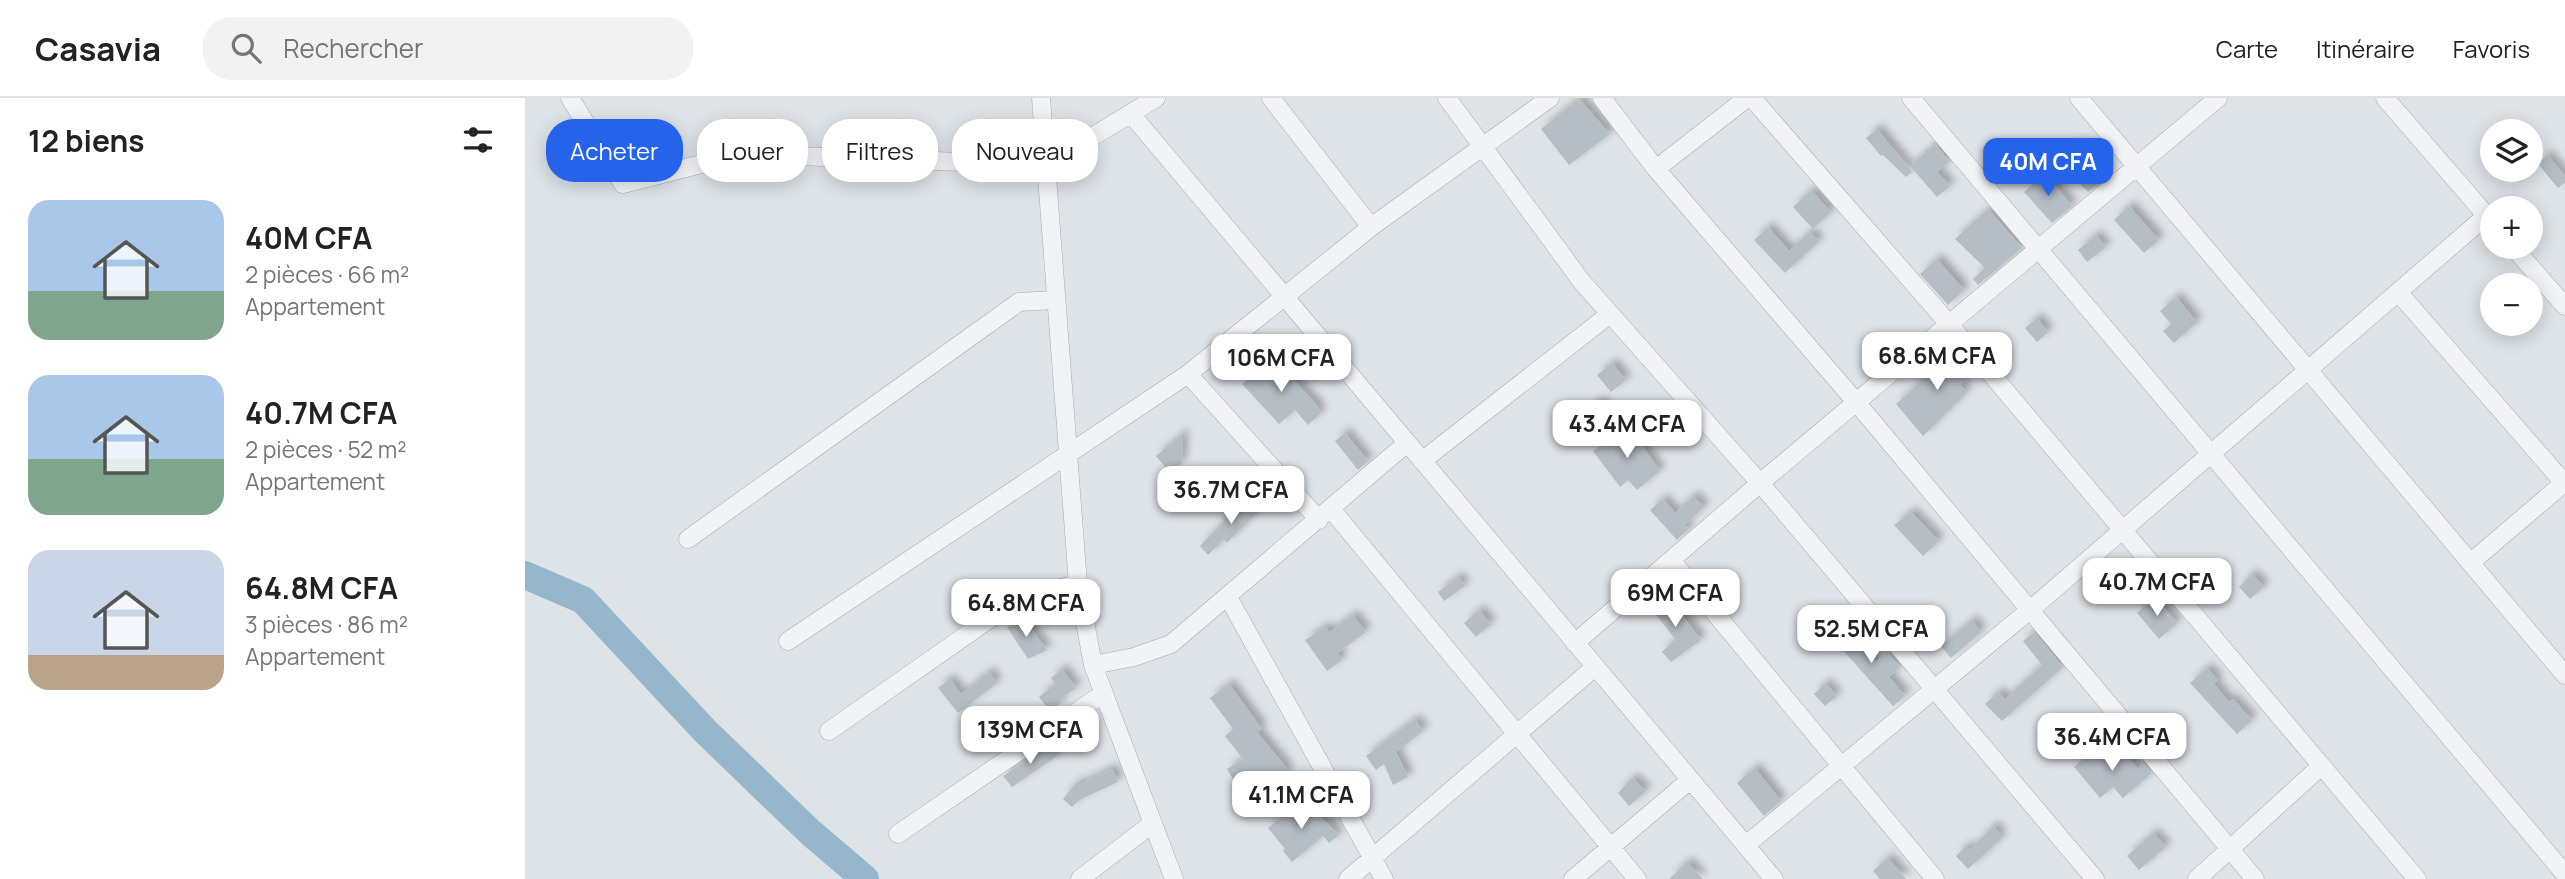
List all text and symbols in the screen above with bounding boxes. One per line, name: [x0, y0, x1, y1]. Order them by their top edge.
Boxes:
search box: [203, 17, 693, 80]
text: Casavia: [35, 26, 161, 71]
icon: search: [227, 29, 265, 67]
text: Rechercher: [283, 30, 423, 66]
text: Carte: [2216, 32, 2278, 65]
text: Itinéraire: [2316, 32, 2415, 65]
text: Favoris: [2453, 32, 2530, 65]
chip: Acheter: [546, 119, 683, 182]
chip: Louer: [697, 119, 808, 182]
chip: Filtres: [822, 119, 938, 182]
chip: Nouveau: [952, 119, 1098, 182]
map controls: [2480, 119, 2543, 336]
button: layers: [2480, 119, 2543, 182]
text: 12 biens: [28, 120, 145, 161]
icon: filters: [459, 121, 497, 159]
pin: 40M CFA: [1983, 139, 2113, 198]
text: 40M CFA: [1999, 145, 2097, 177]
button: +: [2480, 196, 2543, 259]
text: 40M CFA: [245, 217, 372, 258]
icon: home: [84, 228, 168, 312]
text: 2 pièces · 66 m²: [245, 258, 409, 290]
button: −: [2480, 273, 2543, 336]
text: Appartement: [245, 290, 385, 322]
pin: 68.6M CFA: [1857, 332, 2017, 392]
pin: 106M CFA: [1209, 334, 1353, 394]
text: 68.6M CFA: [1878, 339, 1996, 371]
text: 106M CFA: [1227, 341, 1335, 373]
text: 40.7M CFA: [245, 392, 397, 433]
pin: 43.4M CFA: [1547, 400, 1707, 460]
icon: home: [84, 403, 168, 487]
text: 43.4M CFA: [1569, 407, 1685, 439]
text: 2 pièces · 52 m²: [245, 433, 407, 465]
text: Appartement: [245, 465, 385, 497]
pin: 36.7M CFA: [1151, 466, 1311, 526]
text: 36.7M CFA: [1173, 473, 1289, 505]
pin: 40.7M CFA: [2077, 559, 2237, 618]
text: 40.7M CFA: [2099, 565, 2215, 597]
text: 64.8M CFA: [245, 567, 398, 608]
pin: 69M CFA: [1610, 570, 1740, 629]
text: 69M CFA: [1627, 576, 1723, 608]
icon: home: [84, 578, 168, 662]
pin: 64.8M CFA: [946, 580, 1106, 639]
text: 64.8M CFA: [967, 586, 1085, 618]
pin: 52.5M CFA: [1791, 606, 1951, 665]
text: 3 pièces · 86 m²: [245, 608, 408, 640]
text: 52.5M CFA: [1813, 612, 1929, 644]
text: Appartement: [245, 640, 385, 672]
pin: 139M CFA: [958, 706, 1102, 766]
text: 139M CFA: [977, 713, 1083, 745]
pin: 36.4M CFA: [2032, 714, 2192, 773]
text: 36.4M CFA: [2053, 720, 2171, 752]
pin: 41.1M CFA: [1221, 772, 1381, 831]
text: 41.1M CFA: [1248, 778, 1354, 810]

